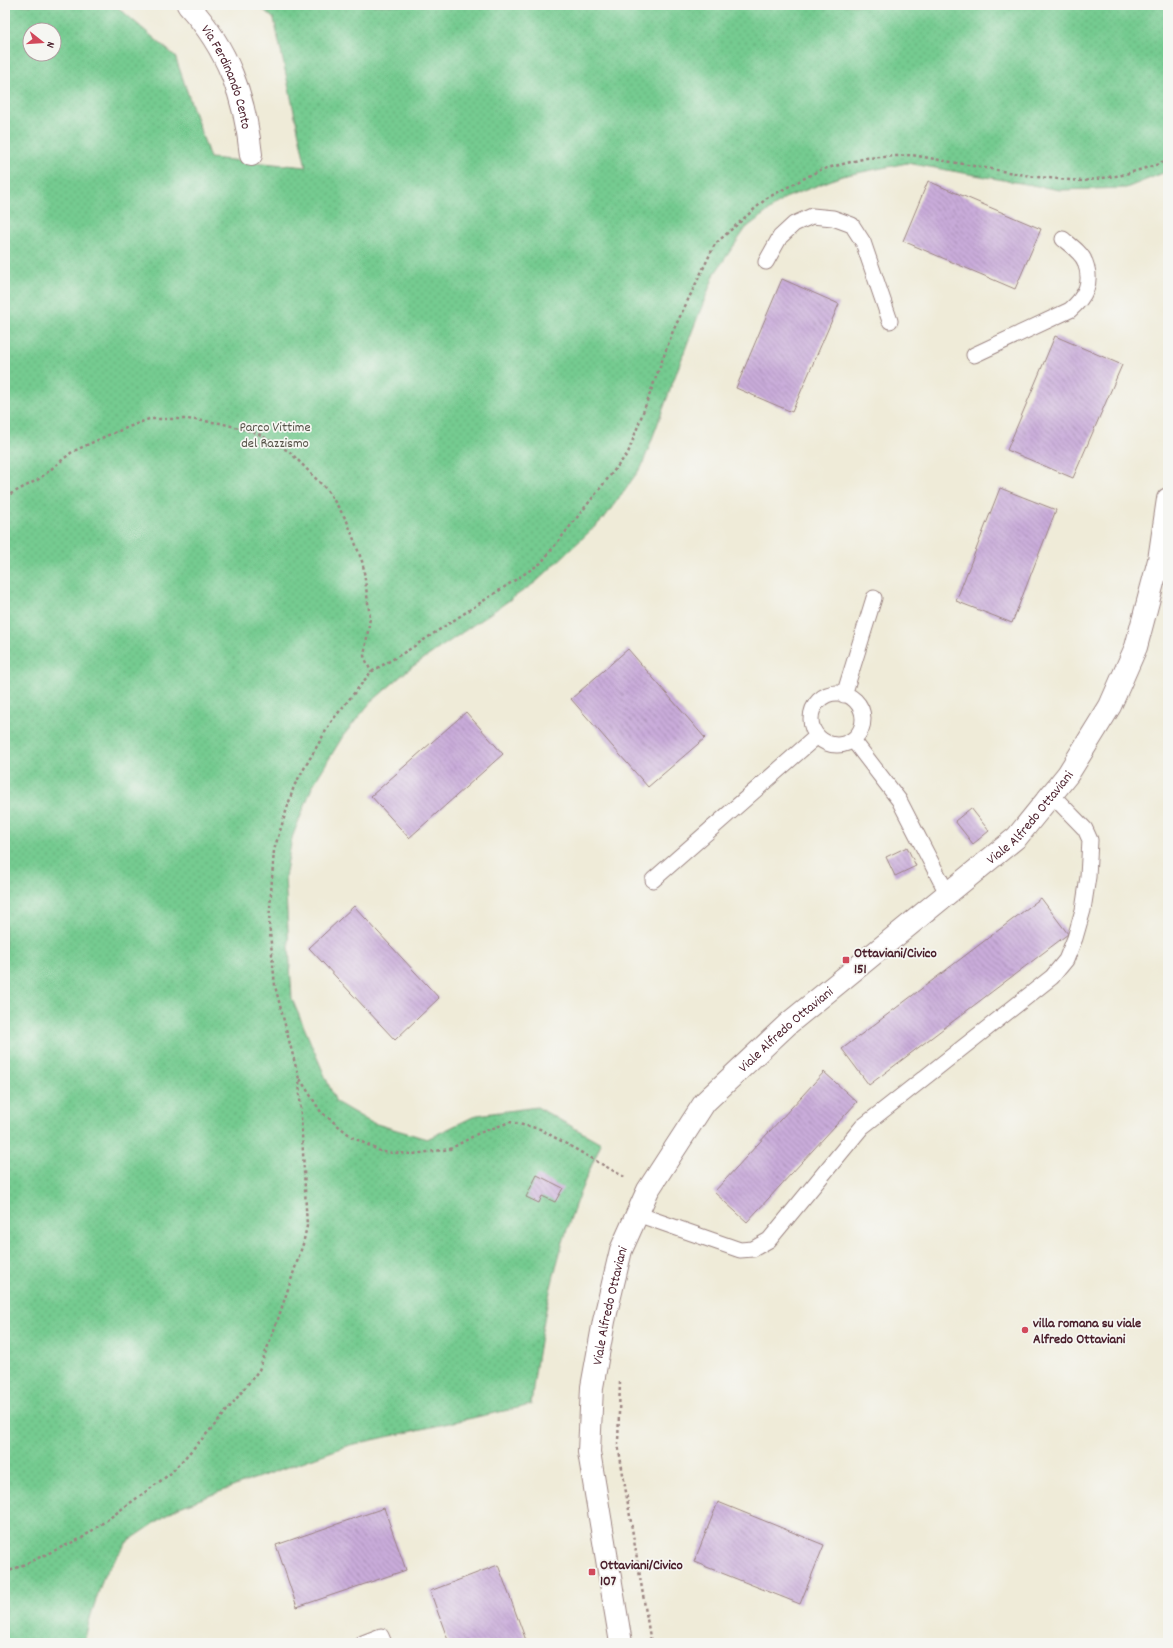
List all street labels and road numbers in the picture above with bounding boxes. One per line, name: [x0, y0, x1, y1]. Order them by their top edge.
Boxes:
street label: Via Ferdinando Cento: [195, 21, 255, 131]
street label: Viale Alfredo Ottaviani: [983, 767, 1080, 870]
street label: Viale Alfredo Ottaviani: [735, 983, 839, 1078]
street label: Viale Alfredo Ottaviani: [588, 1243, 634, 1367]

